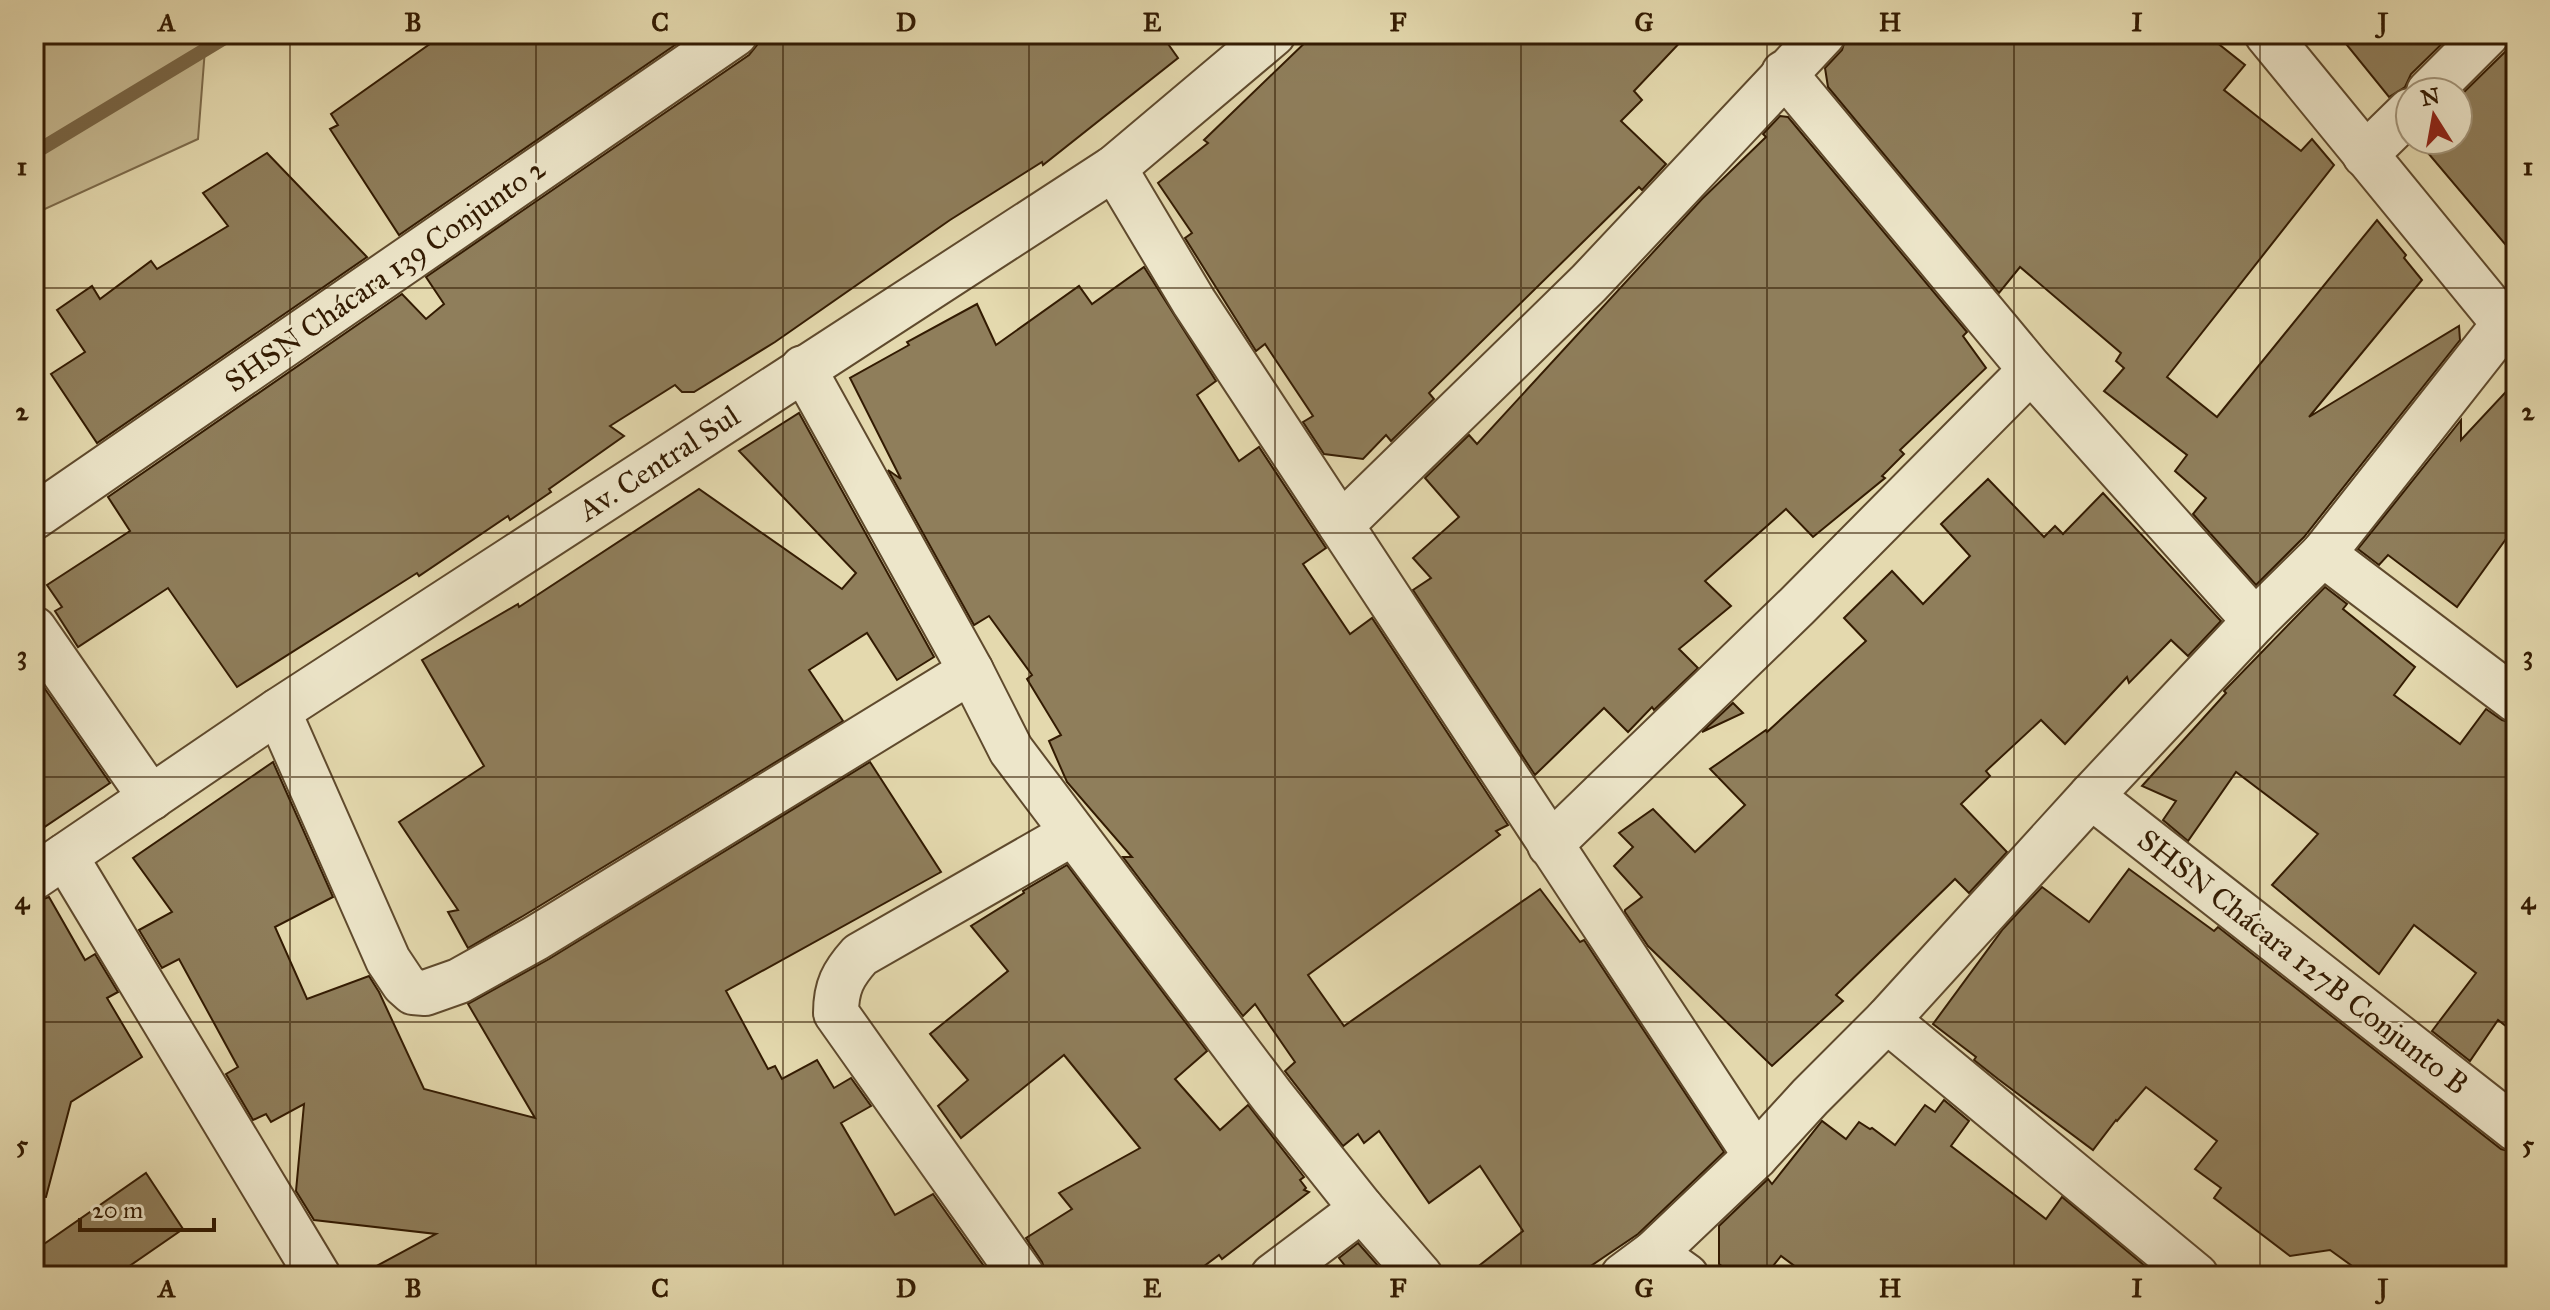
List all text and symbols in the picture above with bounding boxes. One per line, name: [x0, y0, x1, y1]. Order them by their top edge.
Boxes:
text: A: [156, 6, 176, 38]
text: B: [404, 6, 422, 38]
text: C: [651, 6, 669, 38]
text: D: [896, 6, 916, 38]
text: E: [1143, 6, 1162, 38]
text: F: [1390, 6, 1407, 38]
text: G: [1634, 6, 1654, 38]
text: H: [1879, 6, 1902, 38]
text: I: [2131, 6, 2143, 38]
text: J: [2375, 6, 2389, 39]
north arrow: [2394, 76, 2474, 156]
text: N: [2419, 82, 2442, 112]
text: 1: [17, 150, 27, 182]
street label: SHSN Chácara 139 Conjunto 2: [218, 150, 553, 400]
text: 1: [2523, 150, 2533, 182]
text: 2: [16, 395, 30, 427]
text: 2: [2522, 395, 2536, 427]
street label: Av. Central Sul: [570, 397, 747, 529]
text: 3: [17, 639, 27, 671]
text: 3: [2523, 639, 2533, 671]
street label: SHSN Chácara 127B Conjunto B: [2130, 822, 2476, 1102]
text: 4: [15, 884, 31, 916]
text: 4: [2521, 884, 2537, 916]
text: 5: [16, 1128, 29, 1160]
text: 5: [2522, 1128, 2535, 1160]
scale bar: [80, 1182, 214, 1232]
text: 20 m: [92, 1195, 143, 1225]
text: A: [156, 1272, 176, 1304]
text: B: [404, 1272, 422, 1304]
text: C: [651, 1272, 669, 1304]
text: D: [896, 1272, 916, 1304]
text: E: [1143, 1272, 1162, 1304]
text: F: [1390, 1272, 1407, 1304]
text: G: [1634, 1272, 1654, 1304]
text: H: [1879, 1272, 1902, 1304]
text: I: [2131, 1272, 2143, 1304]
text: J: [2375, 1272, 2389, 1305]

